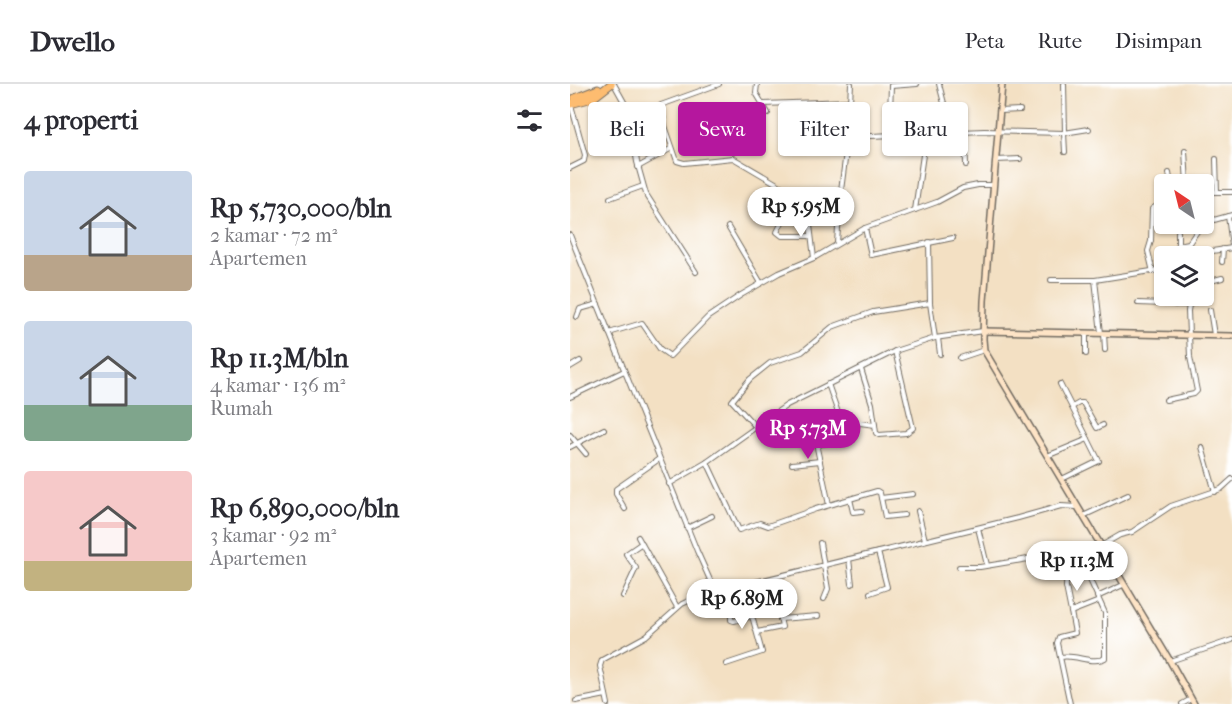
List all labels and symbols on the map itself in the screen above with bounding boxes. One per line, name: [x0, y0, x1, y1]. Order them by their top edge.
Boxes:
north arrow: [1154, 174, 1214, 234]
pin: Rp 5.95M: [739, 187, 863, 238]
pin: Rp 5.73M: [746, 409, 870, 460]
pin: Rp 11.3M: [1015, 541, 1139, 592]
pin: Rp 6.89M: [680, 579, 804, 630]

